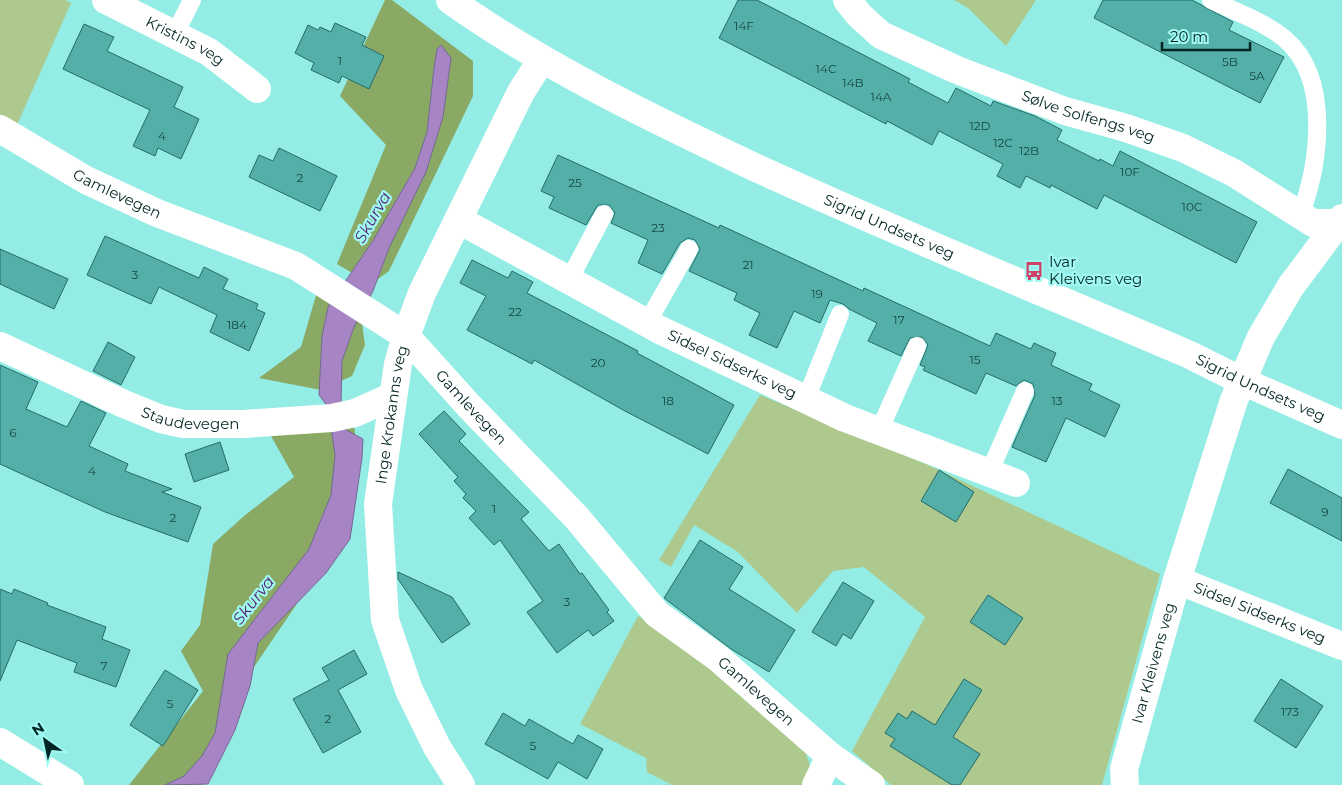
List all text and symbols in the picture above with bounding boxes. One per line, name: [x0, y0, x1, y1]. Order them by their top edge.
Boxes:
street label: Kristins veg: [143, 12, 229, 69]
house number: 14F: [734, 18, 754, 33]
scale bar: [1162, 20, 1250, 52]
text: 20 m: [1170, 27, 1208, 46]
house number: 1: [338, 53, 342, 68]
house number: 5B: [1222, 54, 1238, 69]
house number: 14C: [816, 61, 837, 76]
house number: 5A: [1249, 68, 1265, 83]
house number: 14B: [842, 75, 864, 90]
street label: Sølve Solfengs veg: [1019, 85, 1158, 146]
house number: 14A: [871, 89, 892, 104]
house number: 12D: [969, 118, 991, 133]
house number: 4: [158, 128, 166, 143]
house number: 12C: [993, 135, 1013, 150]
house number: 12B: [1019, 143, 1039, 158]
street label: Gamlevegen: [69, 164, 165, 223]
house number: 10F: [1120, 164, 1140, 179]
house number: 2: [297, 170, 304, 185]
house number: 25: [568, 175, 582, 190]
water label: Skurva: [350, 188, 395, 246]
street label: Sigrid Undsets veg: [821, 190, 958, 263]
house number: 10C: [1182, 199, 1203, 214]
house number: 23: [651, 220, 665, 235]
place label: Ivar Kleivens veg: [1049, 252, 1142, 288]
house number: 21: [742, 257, 754, 272]
bus stop icon: Ivar Kleivens veg: [1023, 260, 1045, 282]
house number: 3: [132, 267, 139, 282]
house number: 19: [811, 286, 823, 301]
house number: 22: [508, 304, 522, 319]
house number: 17: [893, 312, 905, 327]
house number: 184: [227, 317, 247, 332]
street label: Sidsel Sidserks veg: [665, 325, 800, 403]
street label: Inge Krokanns veg: [371, 343, 412, 485]
street label: Sigrid Undsets veg: [1193, 349, 1329, 426]
house number: 15: [969, 352, 981, 367]
house number: 20: [591, 355, 605, 370]
street label: Gamlevegen: [432, 365, 511, 448]
house number: 18: [662, 393, 674, 408]
house number: 13: [1051, 393, 1063, 408]
street label: Staudevegen: [139, 402, 239, 433]
house number: 6: [9, 425, 17, 440]
house number: 4: [88, 463, 96, 478]
house number: 1: [492, 501, 496, 516]
house number: 9: [1321, 504, 1329, 519]
house number: 2: [170, 510, 177, 525]
water label: Skurva: [229, 572, 278, 628]
street label: Sidsel Sidserks veg: [1191, 578, 1329, 648]
house number: 3: [564, 594, 571, 609]
street label: Ivar Kleivens veg: [1127, 600, 1179, 726]
street label: Gamlevegen: [714, 652, 799, 730]
house number: 7: [100, 658, 108, 673]
house number: 5: [167, 696, 174, 711]
house number: 173: [1281, 704, 1299, 719]
house number: 2: [325, 711, 332, 726]
north arrow: [20, 715, 70, 765]
text: N: [28, 718, 48, 740]
house number: 5: [530, 738, 537, 753]

